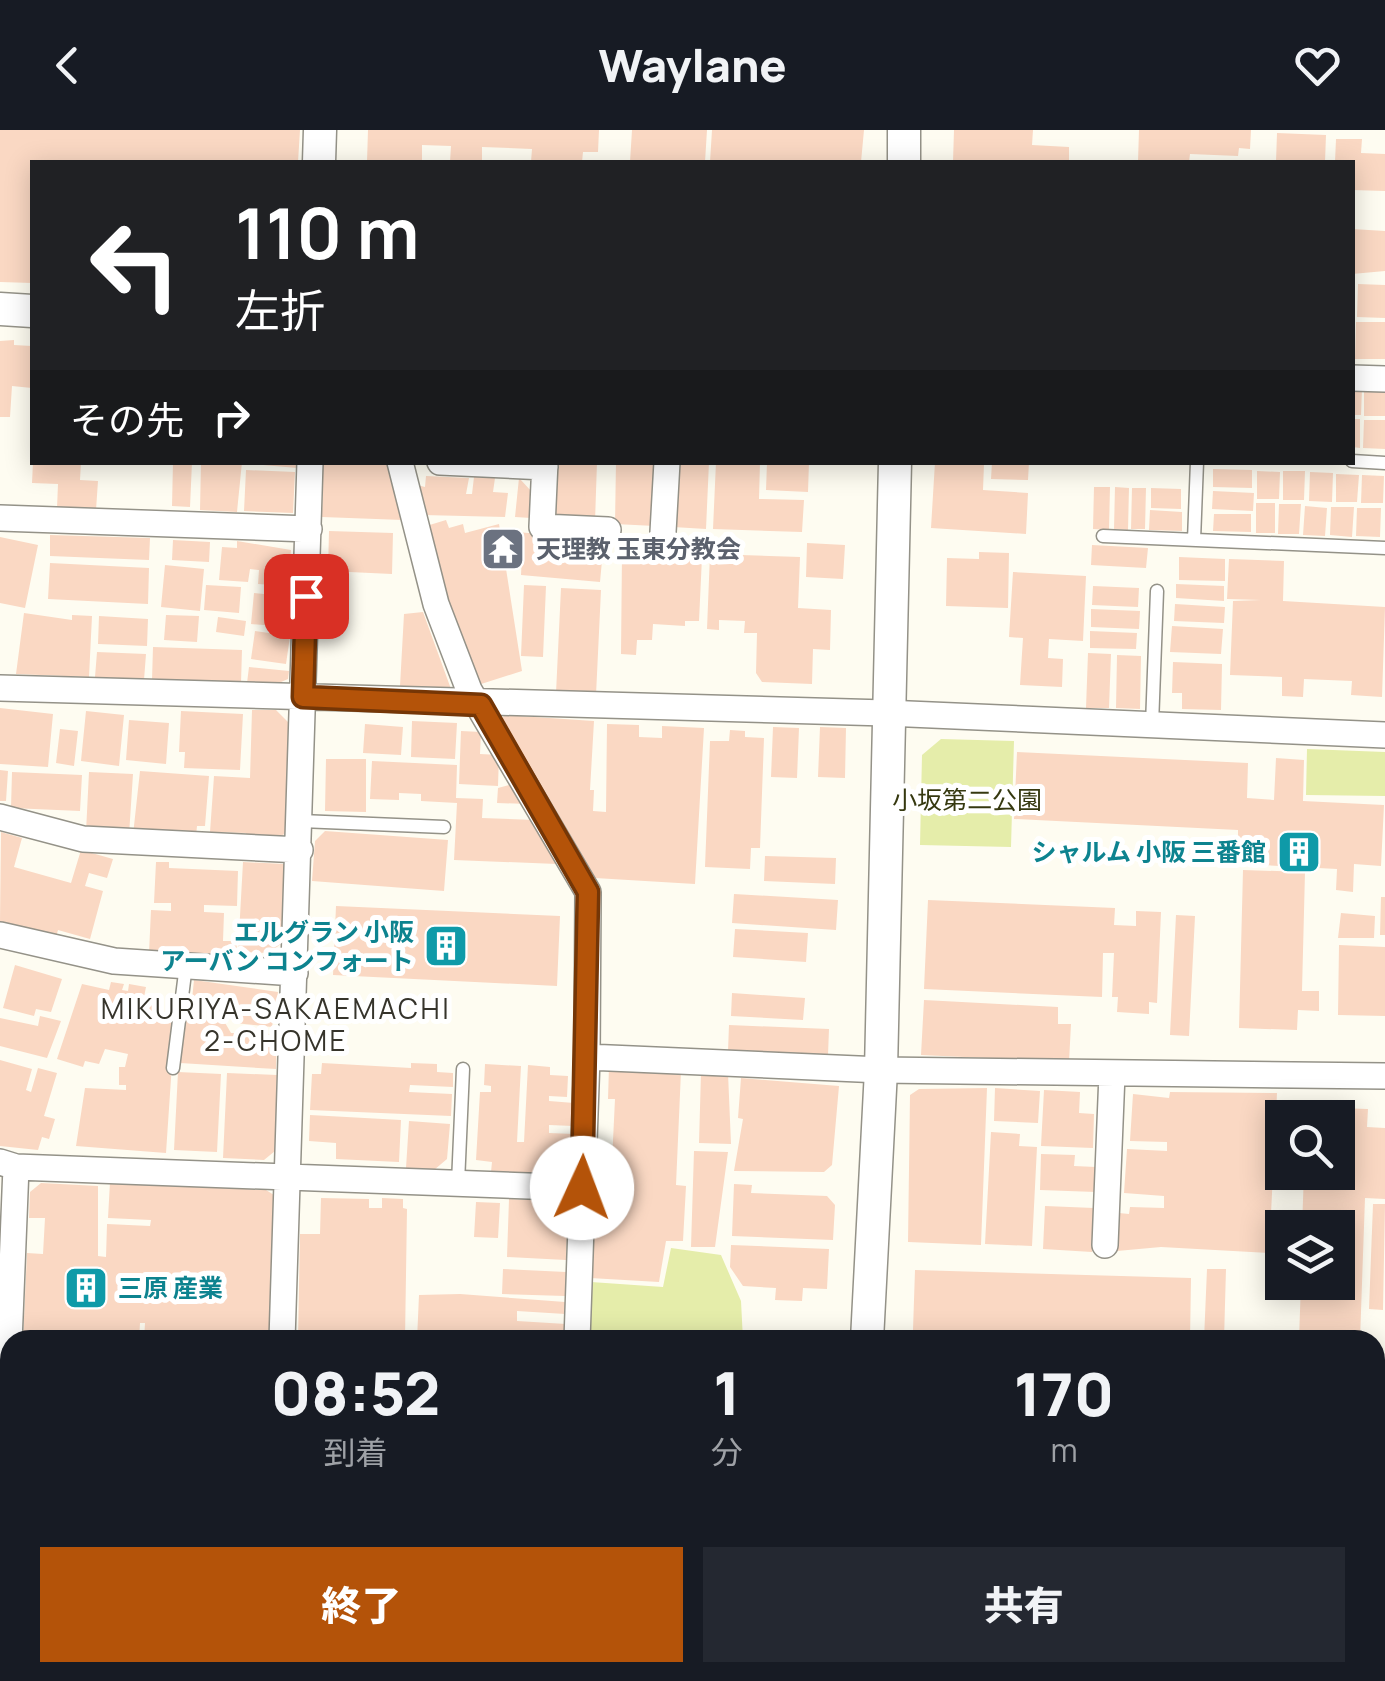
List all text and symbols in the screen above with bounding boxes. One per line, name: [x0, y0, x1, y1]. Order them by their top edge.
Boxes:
text: Waylane: [598, 34, 787, 96]
icon: back: [40, 38, 95, 93]
icon: heart: [1290, 38, 1345, 93]
text: 110 m: [235, 184, 419, 280]
icon: left: [70, 200, 200, 330]
text: 左折: [235, 279, 325, 341]
icon: right: [204, 390, 259, 445]
text: その先: [70, 393, 184, 445]
temple icon: 天理教 玉東分教会: [480, 526, 526, 572]
place label: 天理教 玉東分教会: [536, 531, 741, 566]
pin: [264, 554, 349, 639]
icon: arrive: [279, 569, 334, 624]
park label: 小坂第二公園: [892, 782, 1042, 817]
building icon: シャルム 小阪 三番館: [1276, 829, 1322, 875]
place label: シャルム 小阪 三番館: [1031, 834, 1266, 869]
place label: エルグラン 小阪 アーバン コンフォート: [160, 914, 414, 978]
building icon: エルグラン 小阪 アーバン コンフォート: [423, 923, 469, 969]
district label: MIKURIYA-SAKAEMACHI 2-CHOME: [101, 989, 451, 1059]
map controls: [1265, 1100, 1355, 1300]
button: search: [1265, 1100, 1355, 1190]
position arrow: [530, 1136, 634, 1240]
button: layers: [1265, 1210, 1355, 1300]
building icon: 三原 産業: [63, 1265, 109, 1311]
place label: 三原 産業: [118, 1270, 223, 1305]
text: 08:52: [271, 1351, 440, 1433]
text: 1: [713, 1351, 741, 1433]
text: 170: [1014, 1352, 1114, 1434]
text: m: [1050, 1428, 1078, 1472]
text: 到着: [323, 1430, 388, 1474]
text: 分: [711, 1430, 743, 1474]
button: 終了: [40, 1547, 683, 1662]
button: 共有: [703, 1547, 1345, 1662]

